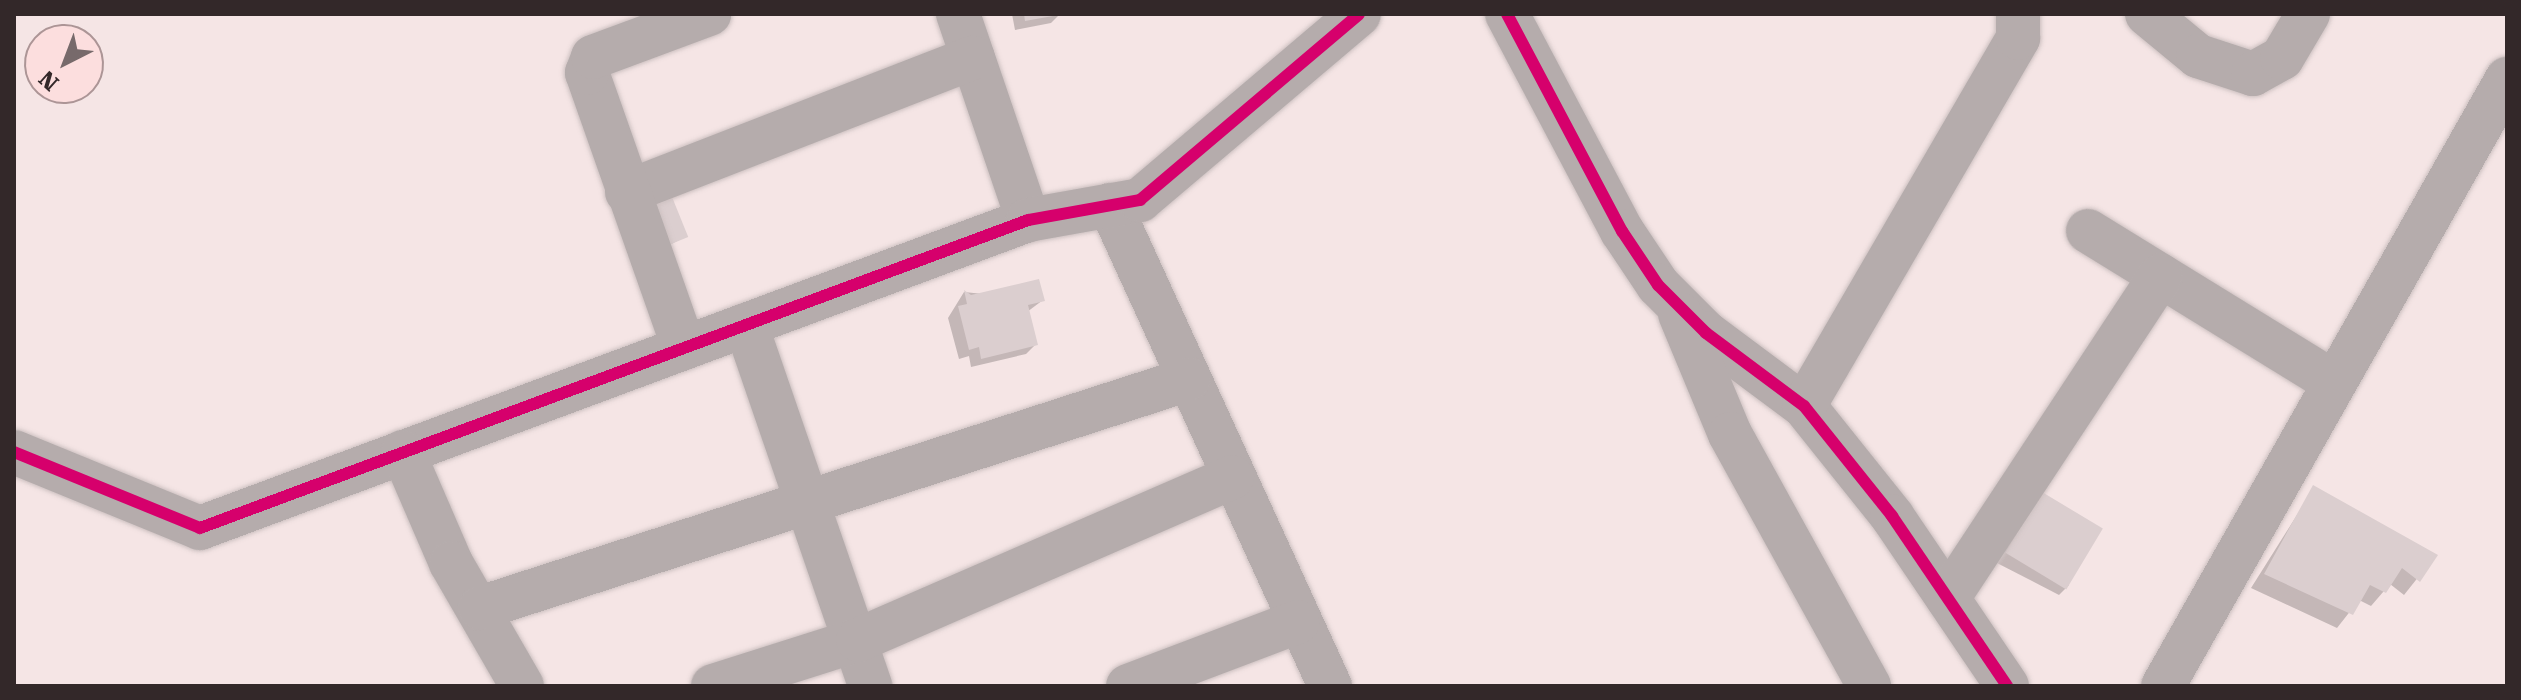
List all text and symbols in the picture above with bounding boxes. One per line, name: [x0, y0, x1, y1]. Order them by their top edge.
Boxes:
north arrow: [24, 24, 104, 104]
text: N: [34, 66, 64, 96]

